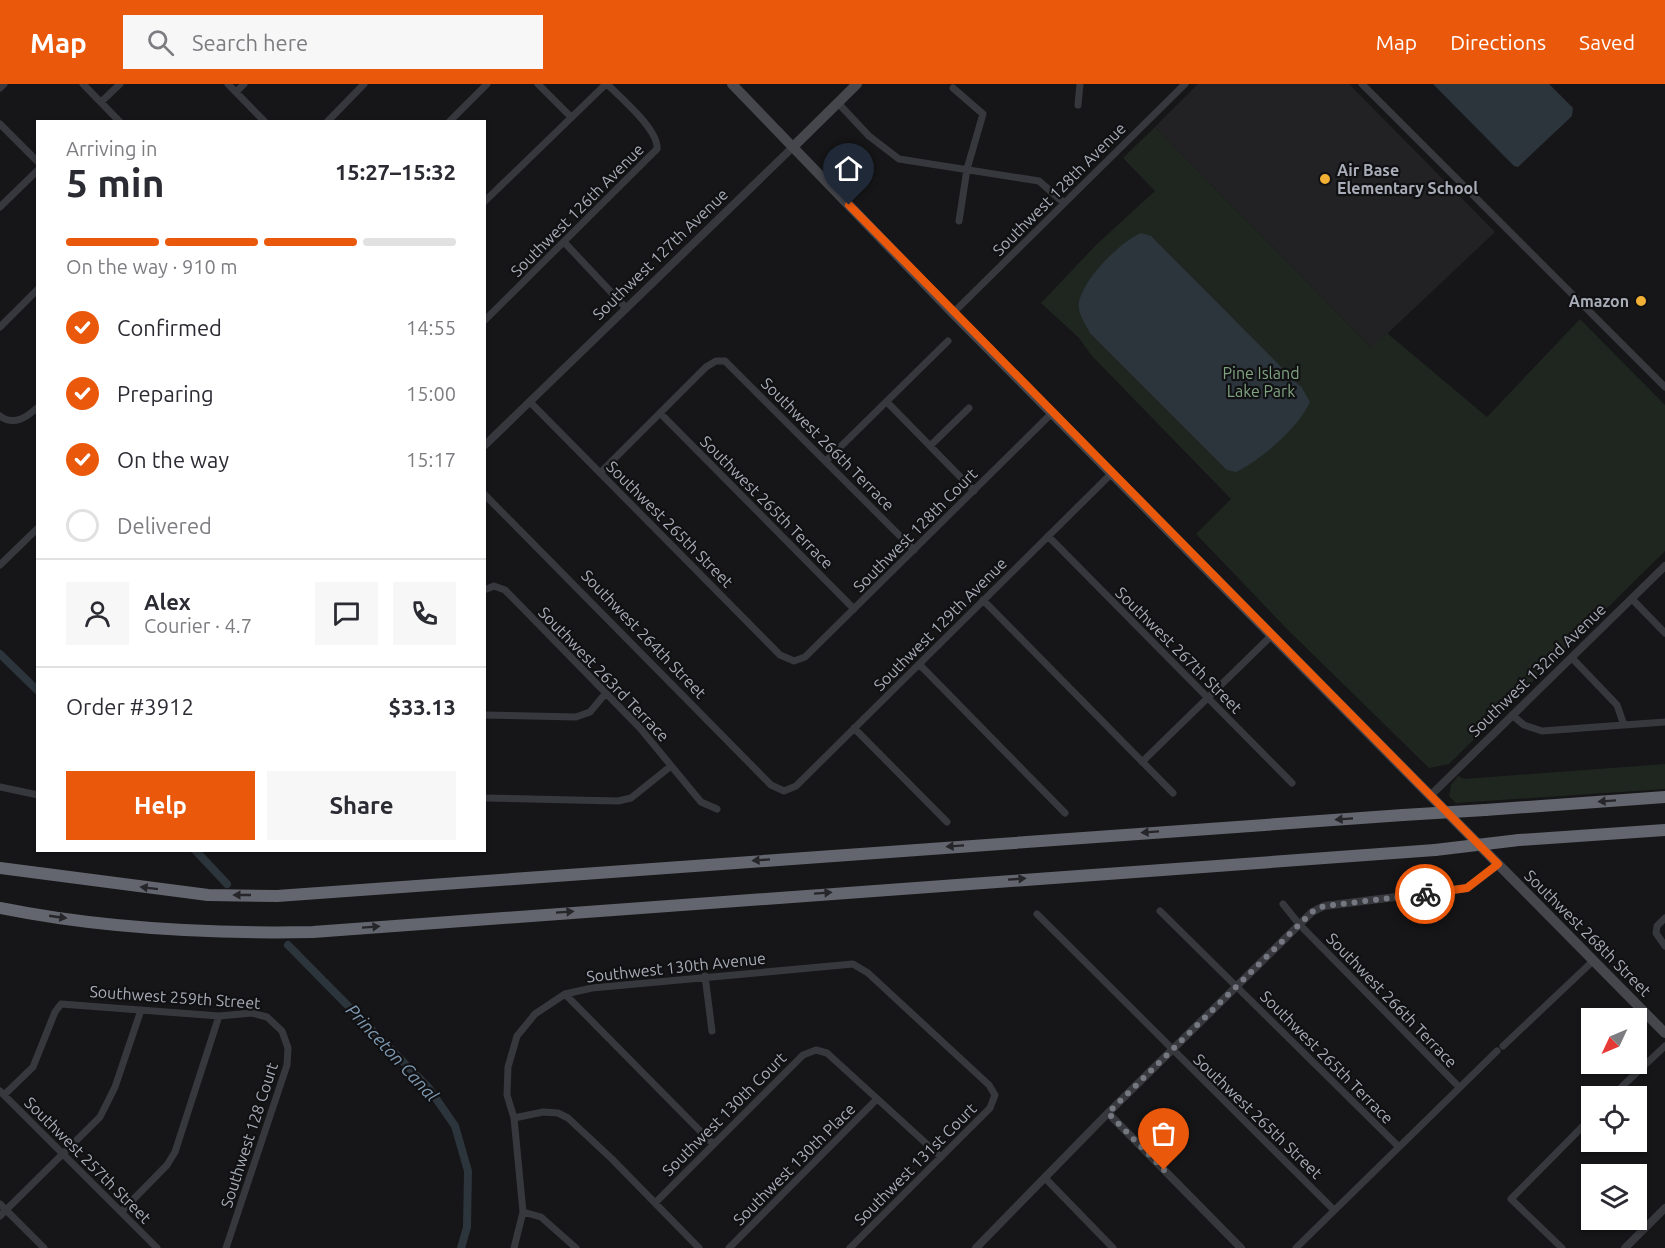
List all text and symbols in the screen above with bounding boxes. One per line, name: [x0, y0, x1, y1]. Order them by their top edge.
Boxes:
search box: [123, 15, 543, 69]
icon: search: [144, 26, 177, 59]
text: Map: [30, 27, 87, 58]
text: Search here: [192, 30, 308, 55]
text: Map: [1376, 30, 1417, 54]
text: Directions: [1450, 30, 1546, 54]
text: Saved: [1579, 30, 1635, 54]
street label: Southwest 128th Avenue: [989, 119, 1129, 259]
text: Arriving in: [66, 137, 157, 160]
street label: Southwest 126th Avenue: [507, 140, 647, 280]
pin: [823, 143, 874, 205]
icon: home: [832, 152, 865, 185]
text: 15:27–15:32: [335, 159, 456, 184]
text: 5 min: [66, 161, 165, 204]
place label: Air Base Elementary School: [1337, 161, 1478, 197]
marker: Air Base Elementary School: [1318, 172, 1332, 186]
street label: Southwest 127th Avenue: [589, 185, 731, 323]
text: On the way · 910 m: [66, 255, 238, 278]
place label: Amazon: [1569, 292, 1629, 310]
marker: Amazon: [1634, 294, 1648, 308]
icon: check: [66, 311, 99, 344]
text: Confirmed: [117, 315, 222, 340]
text: 14:55: [406, 316, 456, 339]
park label: Pine Island Lake Park: [1222, 364, 1300, 400]
street label: Southwest 266th Terrace: [758, 374, 898, 514]
icon: check: [66, 377, 99, 410]
text: Preparing: [117, 381, 214, 406]
text: 15:00: [406, 382, 456, 405]
street label: Southwest 265th Terrace: [697, 432, 837, 572]
icon: check: [66, 443, 99, 476]
text: On the way: [117, 447, 229, 472]
text: 15:17: [406, 448, 456, 471]
street label: Southwest 265th Street: [603, 457, 737, 591]
street label: Southwest 128th Court: [850, 464, 981, 595]
text: Delivered: [117, 513, 212, 538]
street label: Southwest 129th Avenue: [870, 554, 1010, 694]
street label: Southwest 264th Street: [578, 566, 710, 702]
button: person: [66, 582, 129, 645]
button: chat: [315, 582, 378, 645]
button: phone: [393, 582, 456, 645]
street label: Southwest 267th Street: [1112, 583, 1246, 717]
text: Alex: [144, 589, 191, 614]
street label: Southwest 132nd Avenue: [1465, 600, 1609, 740]
street label: Southwest 263rd Terrace: [535, 603, 673, 745]
text: Courier · 4.7: [144, 614, 252, 637]
text: Order #3912: [66, 694, 194, 719]
text: $33.13: [389, 694, 456, 719]
button: Help: [66, 771, 255, 840]
button: Share: [267, 771, 456, 840]
one-way arrow: [1597, 797, 1616, 806]
one-way arrow: [1335, 814, 1354, 824]
one-way arrow: [1140, 828, 1159, 837]
one-way arrow: [946, 841, 965, 851]
one-way arrow: [751, 855, 770, 865]
courier: [1395, 864, 1455, 924]
street label: Southwest 268th Street: [1521, 866, 1655, 1000]
one-way arrow: [1008, 874, 1027, 884]
icon: bike: [1409, 878, 1442, 911]
one-way arrow: [140, 884, 159, 893]
one-way arrow: [813, 888, 832, 898]
one-way arrow: [233, 890, 252, 900]
one-way arrow: [556, 908, 575, 917]
one-way arrow: [48, 913, 67, 922]
one-way arrow: [362, 922, 381, 932]
street label: Southwest 266th Terrace: [1323, 929, 1461, 1071]
street label: Southwest 130th Avenue: [585, 949, 767, 985]
street label: Southwest 259th Street: [89, 982, 262, 1012]
street label: Southwest 265th Terrace: [1257, 987, 1397, 1127]
water label: Princeton Canal: [343, 1000, 443, 1105]
north arrow: [1581, 1008, 1647, 1074]
map controls: [1581, 1008, 1647, 1230]
street label: Southwest 130th Court: [659, 1048, 790, 1179]
street label: Southwest 265th Street: [1190, 1050, 1326, 1182]
street label: Southwest 128 Court: [217, 1059, 281, 1210]
button: locate: [1581, 1086, 1647, 1152]
street label: Southwest 257th Street: [21, 1093, 155, 1227]
street label: Southwest 130th Place: [729, 1099, 859, 1229]
street label: Southwest 131st Court: [850, 1099, 980, 1229]
pin: [1138, 1108, 1189, 1170]
icon: bag: [1147, 1117, 1180, 1150]
button: layers: [1581, 1164, 1647, 1230]

